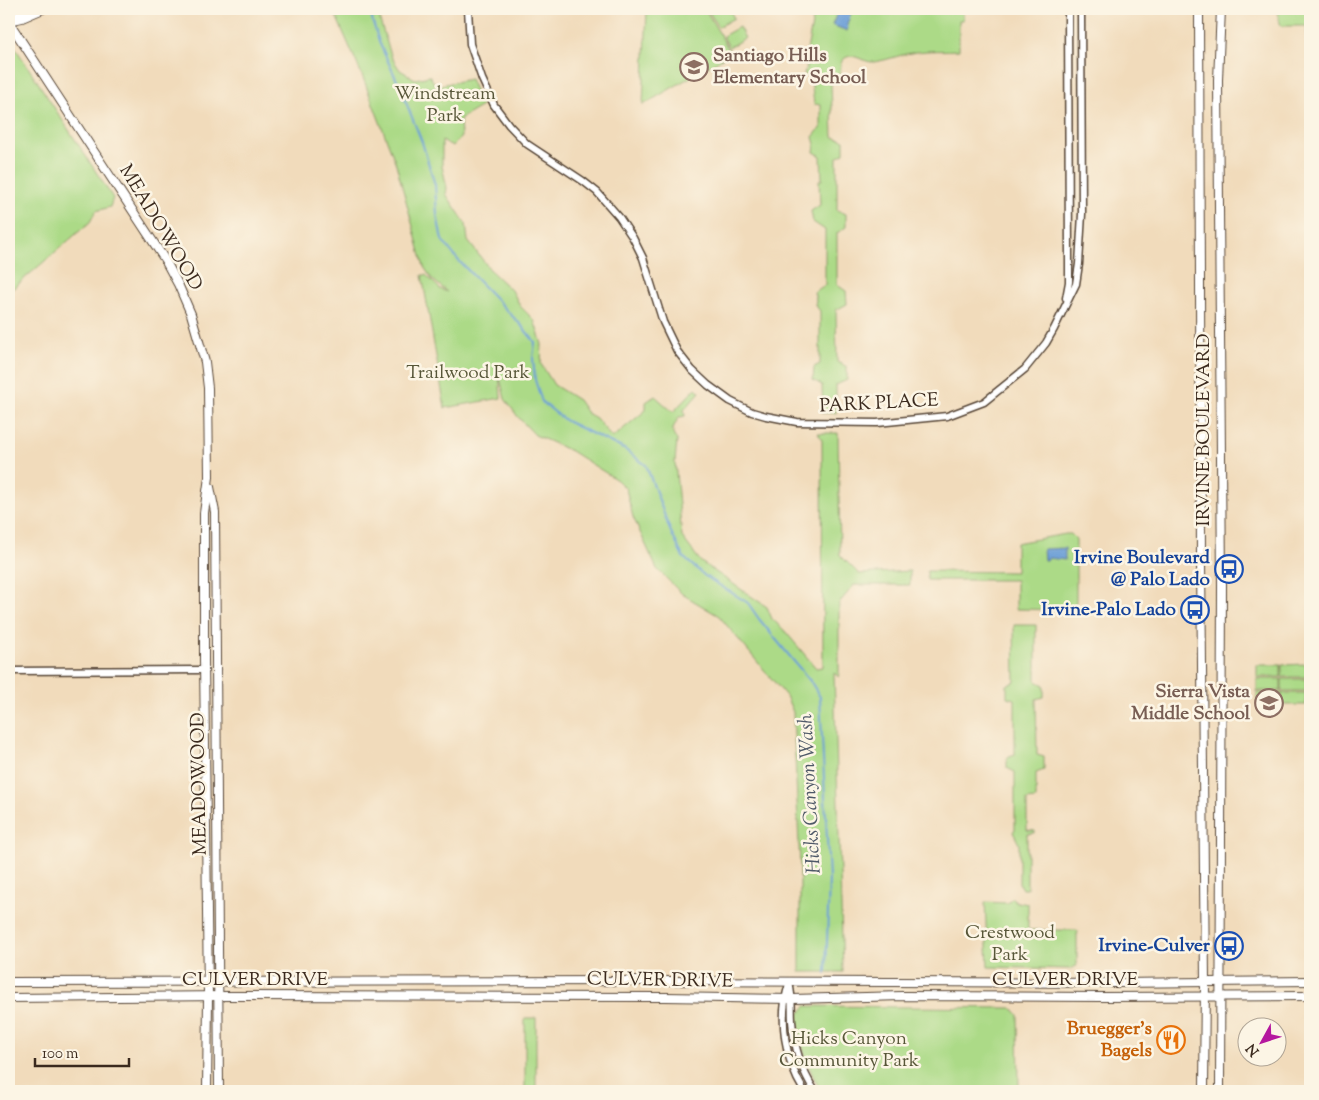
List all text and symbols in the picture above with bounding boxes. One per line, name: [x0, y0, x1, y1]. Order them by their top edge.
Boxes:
place label: Santiago Hills Elementary School: [713, 43, 867, 92]
school or university icon: Santiago Hills Elementary School: [679, 52, 709, 82]
park label: Windstream Park: [394, 81, 496, 130]
street label: MEADOWOOD: [112, 160, 208, 296]
street label: IRVINE BOULEVARD: [1191, 333, 1218, 527]
park label: Trailwood Park: [406, 360, 530, 387]
street label: PARK PLACE: [819, 387, 940, 421]
place label: Irvine Boulevard @ Palo Lado: [1074, 545, 1211, 594]
bus stop icon: Irvine Boulevard @ Palo Lado: [1214, 554, 1244, 584]
bus stop icon: Irvine-Palo Lado: [1180, 595, 1210, 625]
place label: Irvine-Palo Lado: [1041, 597, 1177, 624]
place label: Sierra Vista Middle School: [1131, 679, 1251, 728]
school or university icon: Sierra Vista Middle School: [1254, 688, 1284, 718]
street label: MEADOWOOD: [185, 712, 215, 856]
water label: Hicks Canyon Wash: [792, 713, 830, 875]
park label: Crestwood Park: [965, 920, 1055, 969]
bus stop icon: Irvine-Culver: [1214, 931, 1244, 961]
place label: Irvine-Culver: [1098, 933, 1211, 960]
street label: CULVER DRIVE: [587, 966, 734, 996]
street label: CULVER DRIVE: [182, 967, 329, 994]
street label: CULVER DRIVE: [992, 967, 1139, 994]
place label: Bruegger's Bagels: [1067, 1016, 1153, 1065]
north arrow: [1236, 1018, 1286, 1068]
restaurant icon: Bruegger's Bagels: [1156, 1025, 1186, 1055]
park label: Hicks Canyon Community Park: [779, 1026, 920, 1075]
scale bar: [35, 1035, 129, 1067]
text: N: [1242, 1038, 1265, 1060]
text: 100 m: [42, 1044, 79, 1065]

